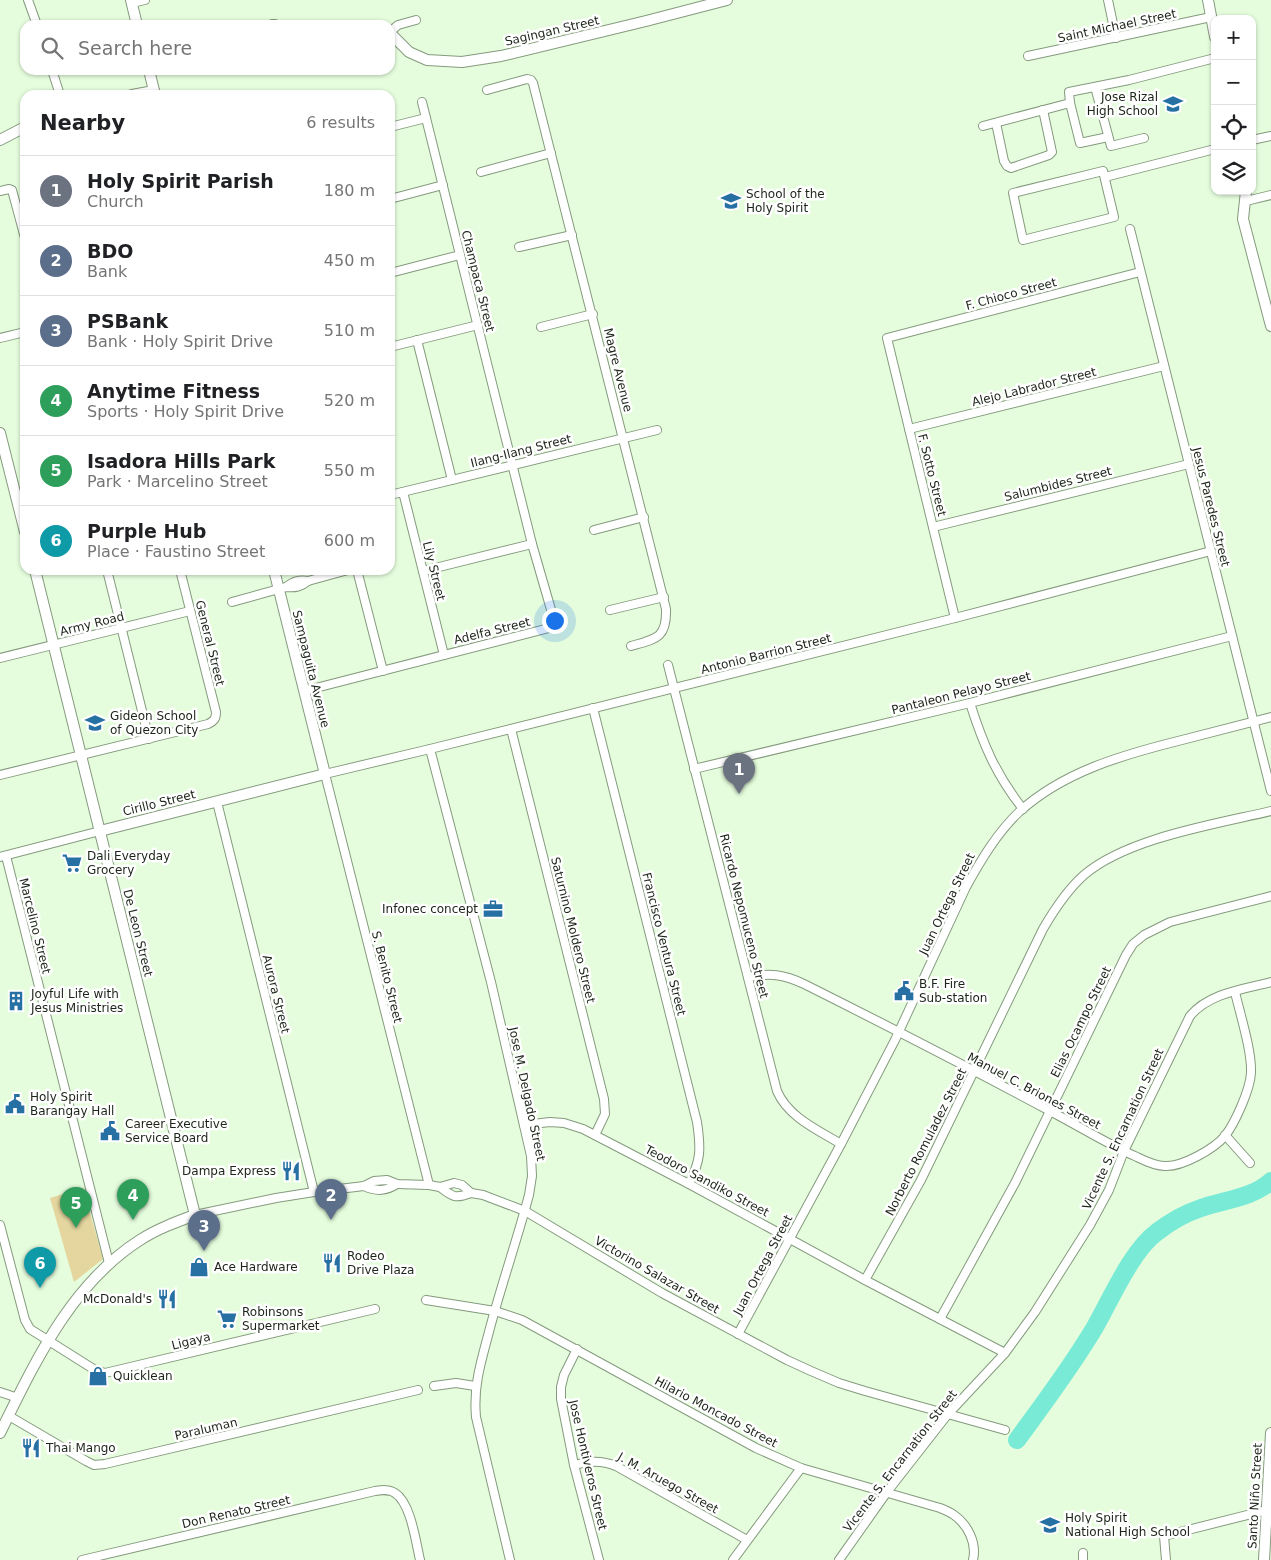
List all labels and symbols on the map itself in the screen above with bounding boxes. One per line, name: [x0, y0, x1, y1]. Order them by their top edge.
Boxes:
street label: Saint Michael Street: [1057, 7, 1178, 45]
street label: Sagingan Street: [503, 13, 601, 49]
place label: Jose Rizal High School: [1087, 90, 1158, 118]
school or university icon: Jose Rizal High School: [1162, 93, 1184, 115]
place label: School of the Holy Spirit: [746, 187, 825, 215]
school or university icon: School of the Holy Spirit: [720, 190, 742, 212]
street label: Champaca Street: [459, 229, 497, 334]
street label: F. Chioco Street: [964, 275, 1058, 313]
street label: Magre Avenue: [601, 327, 635, 413]
street label: Alejo Labrador Street: [970, 365, 1098, 409]
street label: Ilang-Ilang Street: [469, 432, 573, 470]
street label: F. Sotto Street: [915, 432, 949, 518]
street label: Jesus Paredes Street: [1189, 445, 1233, 568]
street label: Salumbides Street: [1003, 464, 1113, 504]
street label: Lily Street: [420, 540, 448, 602]
street label: General Street: [193, 599, 227, 687]
your location: [542, 608, 568, 634]
street label: Army Road: [58, 609, 126, 639]
street label: Sampaguita Avenue: [290, 609, 332, 729]
street label: Adelfa Street: [452, 615, 532, 647]
street label: Antonio Barrion Street: [699, 631, 833, 677]
street label: Pantaleon Pelayo Street: [890, 669, 1032, 717]
place label: Gideon School of Quezon City: [110, 709, 198, 737]
school or university icon: Gideon School of Quezon City: [84, 712, 106, 734]
pin: 1: [723, 753, 755, 794]
street label: Cirillo Street: [121, 787, 197, 819]
street label: Ricardo Nepomuceno Street: [717, 832, 771, 1000]
place label: Dali Everyday Grocery: [87, 849, 170, 877]
street label: Juan Ortega Street: [916, 851, 978, 958]
supermarket icon: Dali Everyday Grocery: [61, 852, 83, 874]
street label: Saturnino Moldero Street: [548, 856, 598, 1005]
street label: Francisco Ventura Street: [639, 871, 689, 1017]
street label: Marcelino Street: [16, 877, 54, 976]
street label: De Leon Street: [120, 888, 156, 978]
office icon: Infonec concept: [482, 898, 504, 920]
place label: Infonec concept: [382, 902, 478, 916]
street label: S. Benito Street: [369, 930, 405, 1025]
street label: Aurora Street: [259, 953, 293, 1035]
street label: Elias Ocampo Street: [1048, 964, 1114, 1080]
place label: B.F. Fire Sub-station: [919, 977, 987, 1005]
public building icon: B.F. Fire Sub-station: [893, 980, 915, 1002]
place label: Joyful Life with Jesus Ministries: [30, 987, 123, 1015]
building icon: Joyful Life with Jesus Ministries: [5, 990, 27, 1012]
street label: Jose M. Delgado Street: [506, 1025, 548, 1162]
street label: Vicente S. Encarnation Street: [1079, 1046, 1167, 1212]
street label: Manuel C. Briones Street: [965, 1050, 1103, 1132]
street label: Norberto Romuladez Street: [883, 1066, 970, 1218]
place label: Holy Spirit Barangay Hall: [30, 1090, 114, 1118]
public building icon: Holy Spirit Barangay Hall: [4, 1093, 26, 1115]
place label: Career Executive Service Board: [125, 1117, 227, 1145]
public building icon: Career Executive Service Board: [99, 1120, 121, 1142]
street label: Teodoro Sandiko Street: [642, 1142, 772, 1220]
restaurant icon: Dampa Express: [280, 1160, 302, 1182]
place label: Dampa Express: [182, 1164, 276, 1178]
pin: 4: [117, 1179, 149, 1220]
pin: 2: [315, 1179, 347, 1220]
pin: 5: [60, 1187, 92, 1228]
pin: 3: [188, 1210, 220, 1251]
street label: Juan Ortega Street: [730, 1212, 796, 1318]
street label: Victorino Salazar Street: [592, 1234, 722, 1317]
pin: 6: [24, 1247, 56, 1288]
place label: Rodeo Drive Plaza: [347, 1249, 414, 1277]
restaurant icon: Rodeo Drive Plaza: [321, 1252, 343, 1274]
shop icon: Ace Hardware: [188, 1256, 210, 1278]
place label: Ace Hardware: [214, 1260, 298, 1274]
restaurant icon: McDonald's: [156, 1288, 178, 1310]
place label: McDonald's: [83, 1292, 152, 1306]
place label: Robinsons Supermarket: [242, 1305, 320, 1333]
supermarket icon: Robinsons Supermarket: [216, 1308, 238, 1330]
street label: Ligaya: [170, 1329, 212, 1353]
shop icon: Quicklean: [87, 1365, 109, 1387]
place label: Quicklean: [113, 1369, 173, 1383]
street label: Hilario Moncado Street: [652, 1374, 780, 1450]
street label: Vicente S. Encarnation Street: [840, 1387, 960, 1535]
street label: Jose Hontiveros Street: [566, 1397, 610, 1532]
street label: Paraluman: [173, 1415, 239, 1443]
restaurant icon: Thai Mango: [20, 1437, 42, 1459]
place label: Thai Mango: [45, 1441, 116, 1455]
street label: Santo Niño Street: [1245, 1442, 1265, 1549]
street label: J. M. Aruego Street: [615, 1449, 721, 1517]
street label: Don Renato Street: [181, 1493, 292, 1531]
place label: Holy Spirit National High School: [1065, 1511, 1190, 1539]
school or university icon: Holy Spirit National High School: [1039, 1514, 1061, 1536]

